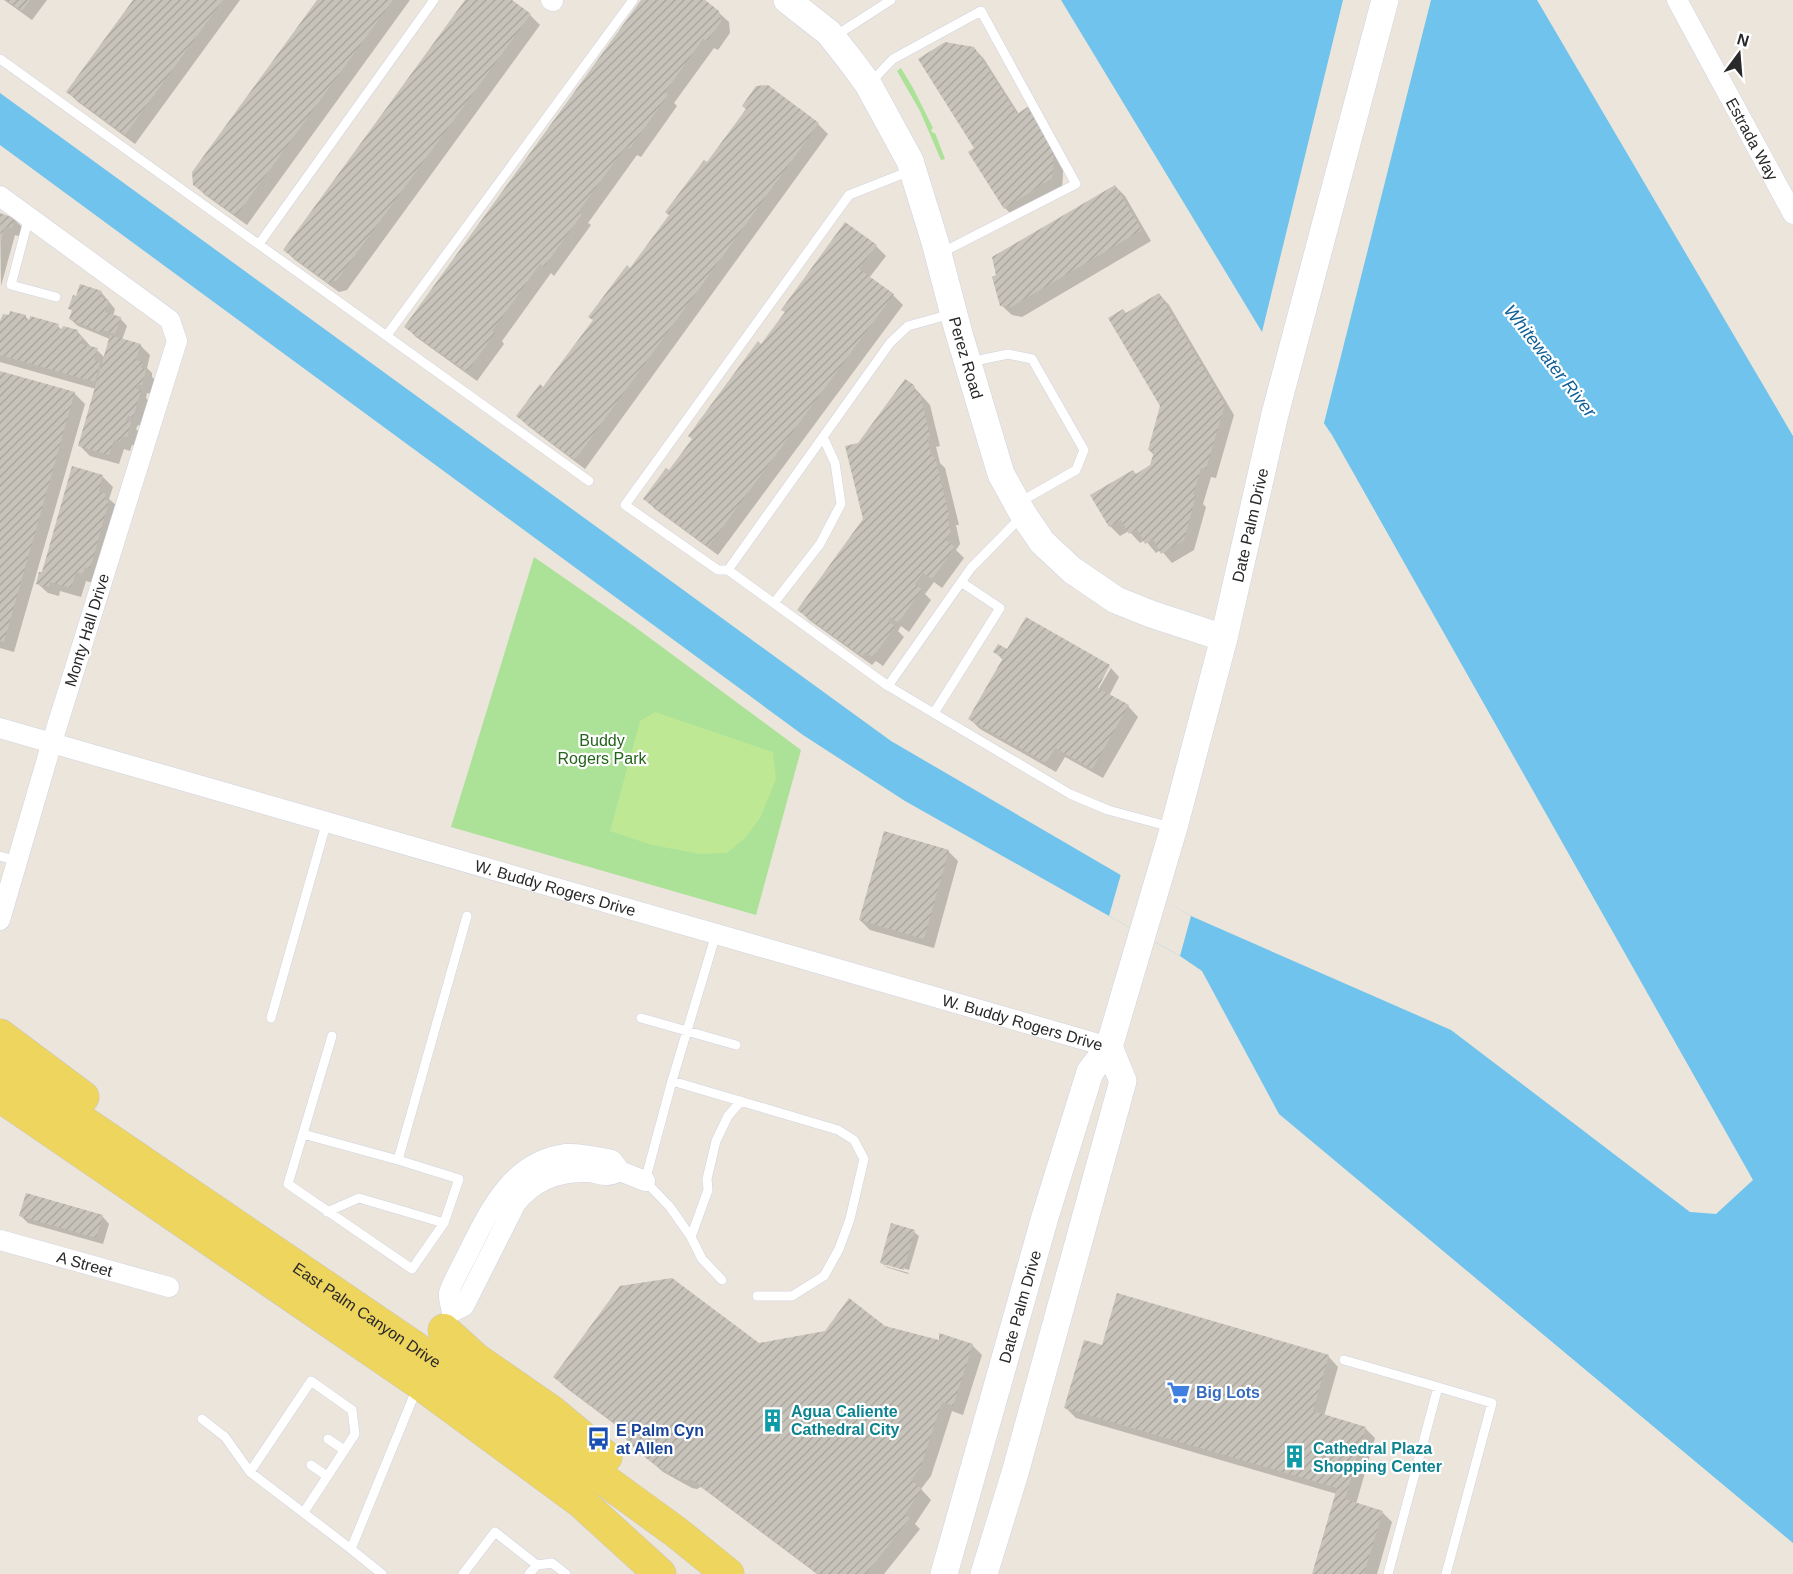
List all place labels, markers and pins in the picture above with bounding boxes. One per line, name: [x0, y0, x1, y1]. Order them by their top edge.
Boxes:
supermarket icon: Big Lots: [1165, 1379, 1191, 1405]
place label: Big Lots: [1196, 1384, 1260, 1401]
place label: Agua Caliente Cathedral City: [791, 1403, 900, 1438]
building icon: Agua Caliente Cathedral City: [760, 1407, 786, 1433]
place label: E Palm Cyn at Allen: [616, 1422, 704, 1457]
bus stop icon: E Palm Cyn at Allen: [585, 1426, 611, 1452]
place label: Cathedral Plaza Shopping Center: [1313, 1440, 1442, 1475]
building icon: Cathedral Plaza Shopping Center: [1282, 1444, 1308, 1470]

